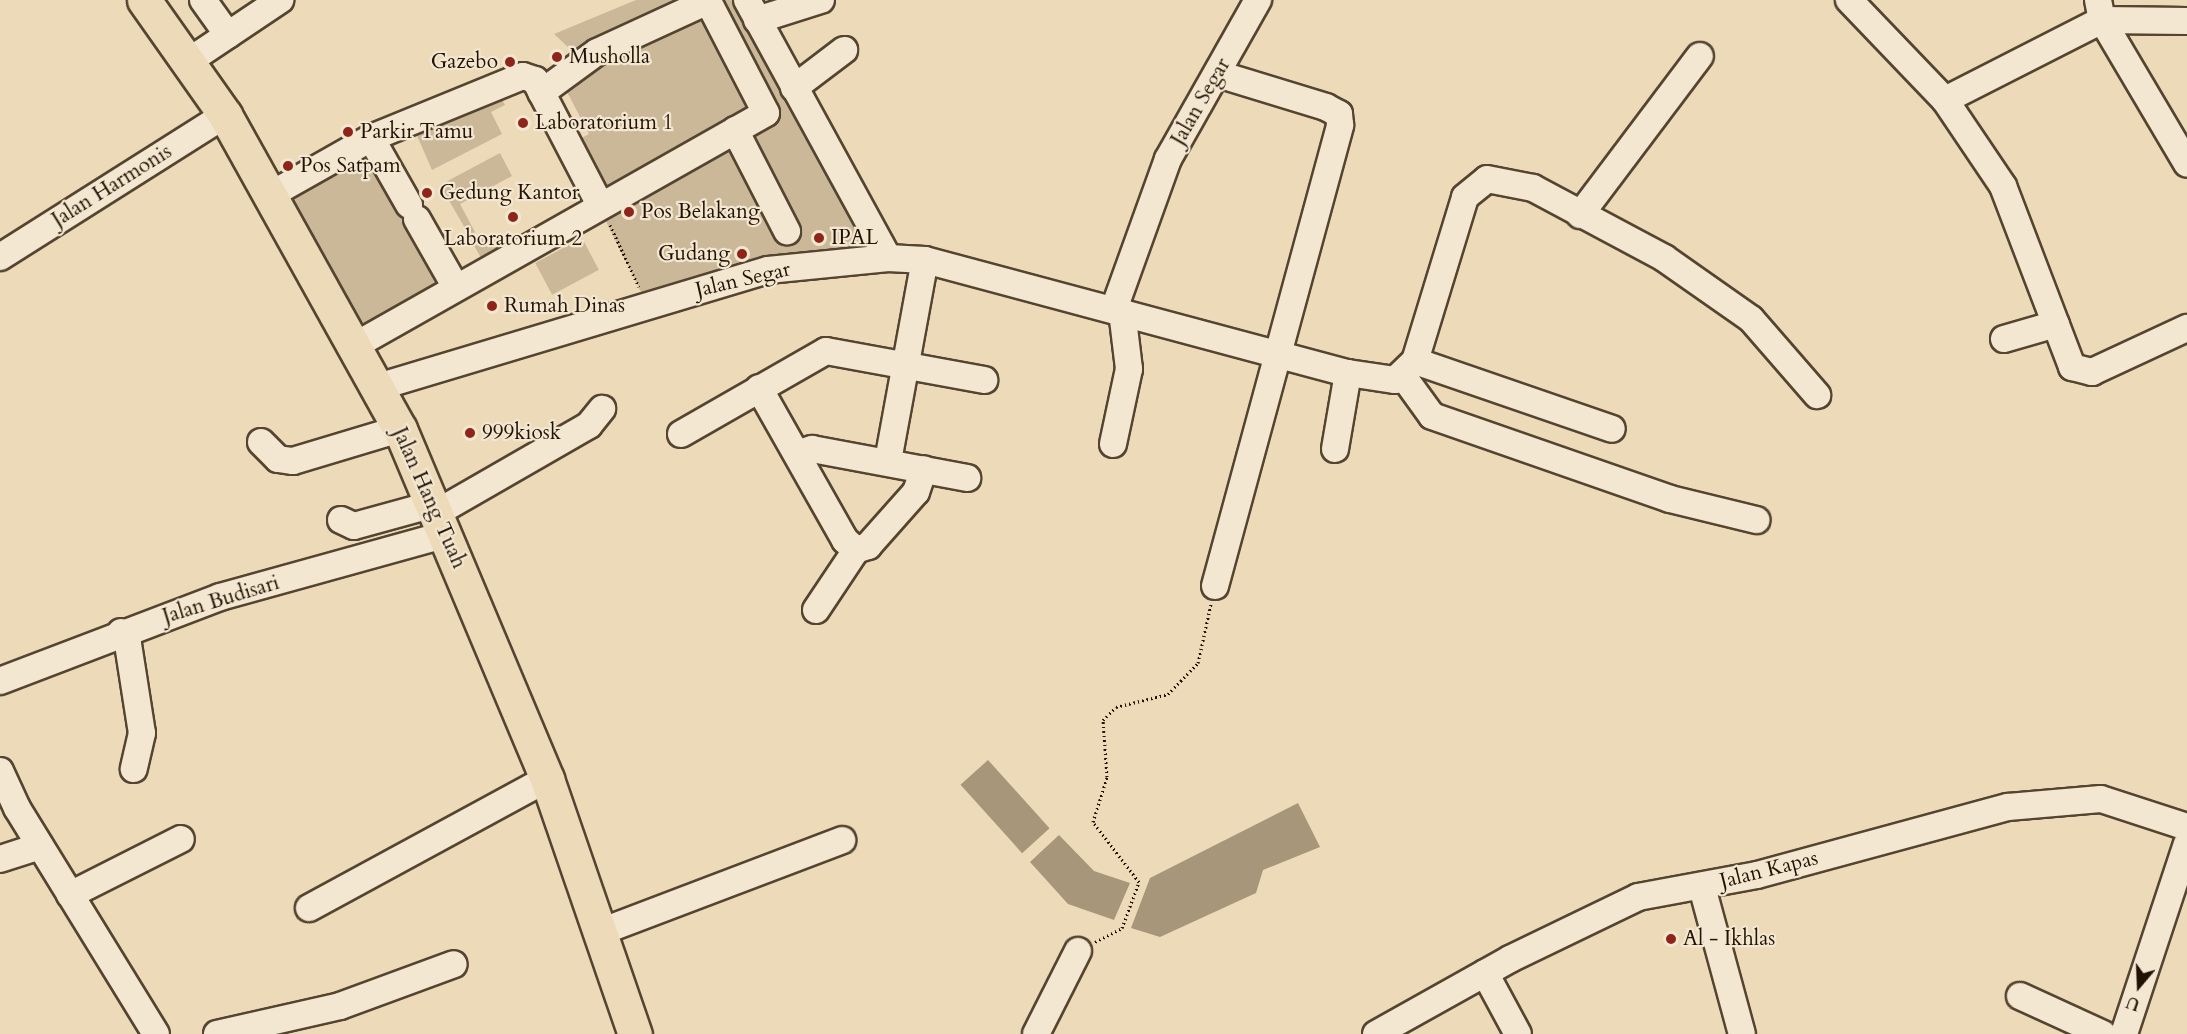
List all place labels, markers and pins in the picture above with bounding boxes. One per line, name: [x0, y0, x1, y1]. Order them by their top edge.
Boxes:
place label: Musholla: [569, 44, 650, 70]
place label: Gazebo: [431, 49, 498, 75]
marker: Musholla: [550, 50, 564, 64]
marker: Gazebo: [503, 55, 517, 69]
place label: Laboratorium 1: [535, 110, 673, 136]
marker: Laboratorium 1: [516, 116, 530, 130]
place label: Parkir Tamu: [360, 119, 473, 145]
marker: Parkir Tamu: [341, 125, 355, 139]
place label: Pos Satpam: [300, 153, 401, 179]
marker: Pos Satpam: [281, 159, 295, 173]
place label: Gedung Kantor: [439, 180, 579, 206]
marker: Gedung Kantor: [420, 186, 434, 200]
place label: Pos Belakang: [641, 199, 760, 225]
marker: Pos Belakang: [622, 205, 636, 219]
marker: Laboratorium 2: [506, 210, 520, 224]
place label: IPAL: [831, 225, 878, 251]
place label: Laboratorium 2: [444, 226, 582, 252]
marker: IPAL: [812, 231, 826, 245]
place label: Gudang: [658, 241, 730, 267]
marker: Gudang: [735, 247, 749, 261]
place label: Rumah Dinas: [504, 293, 625, 319]
marker: Rumah Dinas: [485, 299, 499, 313]
place label: 999kiosk: [482, 420, 561, 446]
marker: 999kiosk: [463, 426, 477, 440]
place label: Al - Ikhlas: [1683, 926, 1775, 952]
marker: Al - Ikhlas: [1664, 932, 1678, 946]

